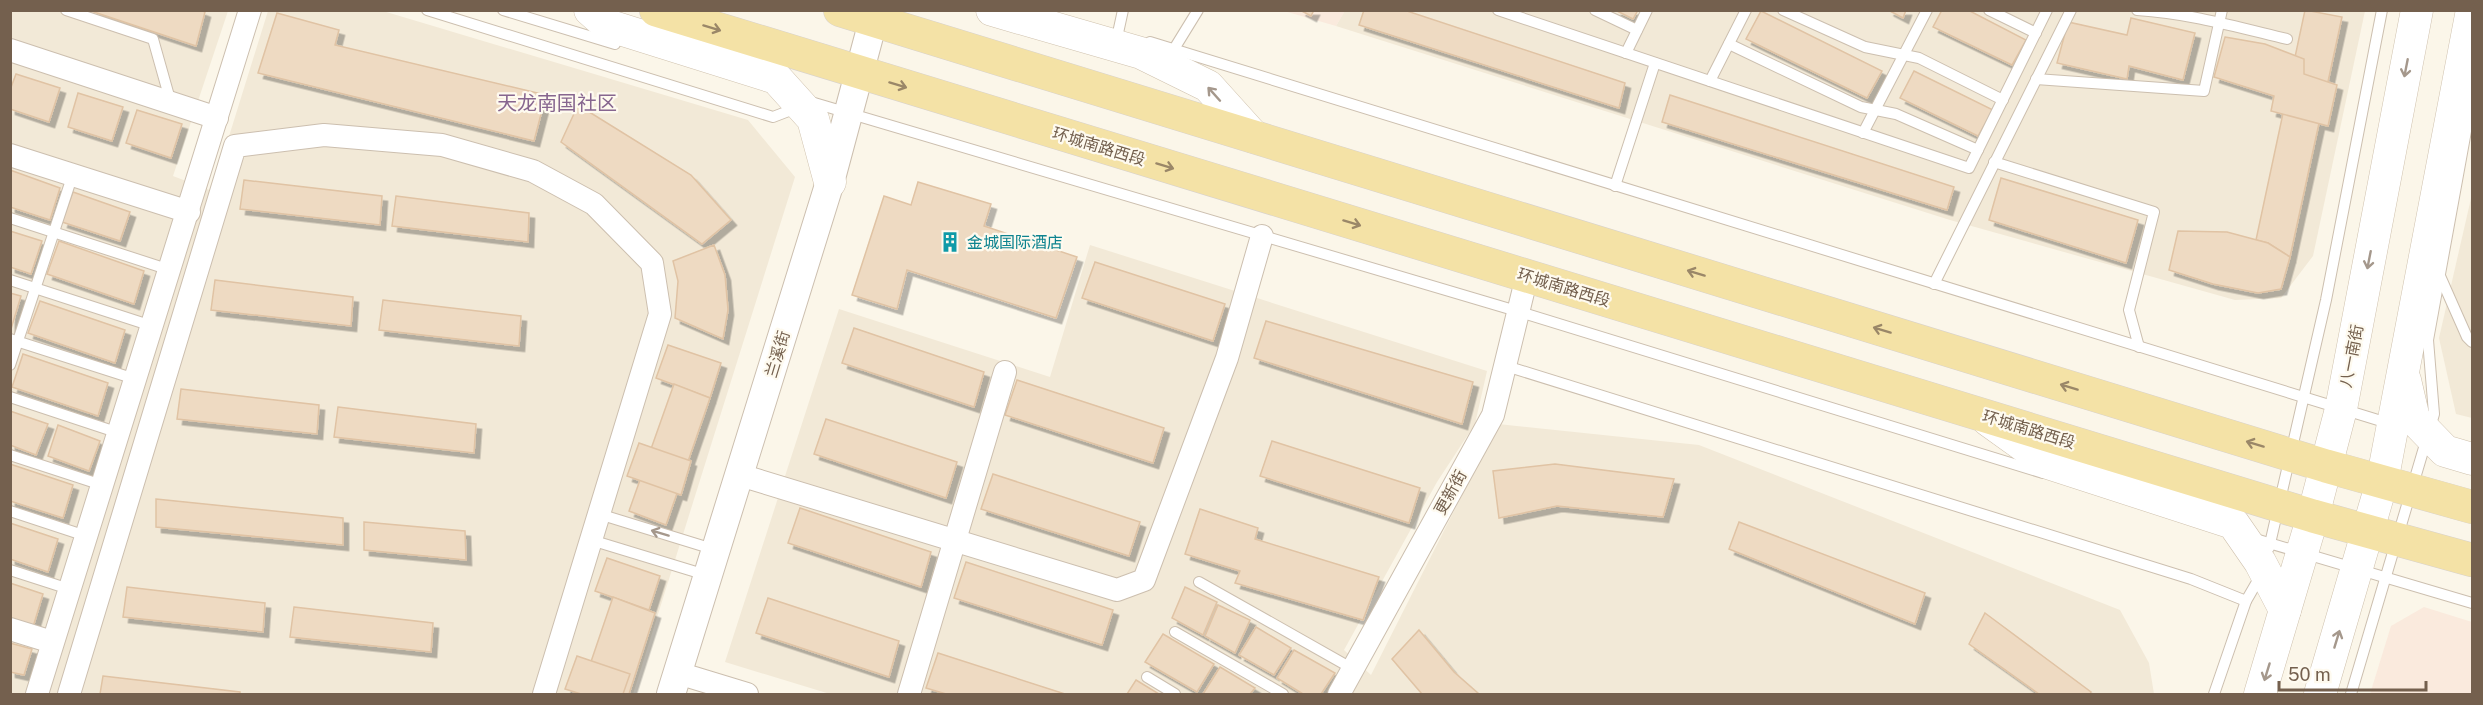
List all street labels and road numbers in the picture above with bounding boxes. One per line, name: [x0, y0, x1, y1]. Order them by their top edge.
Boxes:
street label: 环城南路西段: [1050, 123, 1148, 170]
street label: 环城南路西段: [1515, 264, 1613, 311]
street label: 八一南街: [2336, 323, 2367, 389]
street label: 兰溪街: [761, 328, 794, 380]
street label: 环城南路西段: [1980, 406, 2078, 453]
street label: 更新街: [1430, 467, 1470, 518]

